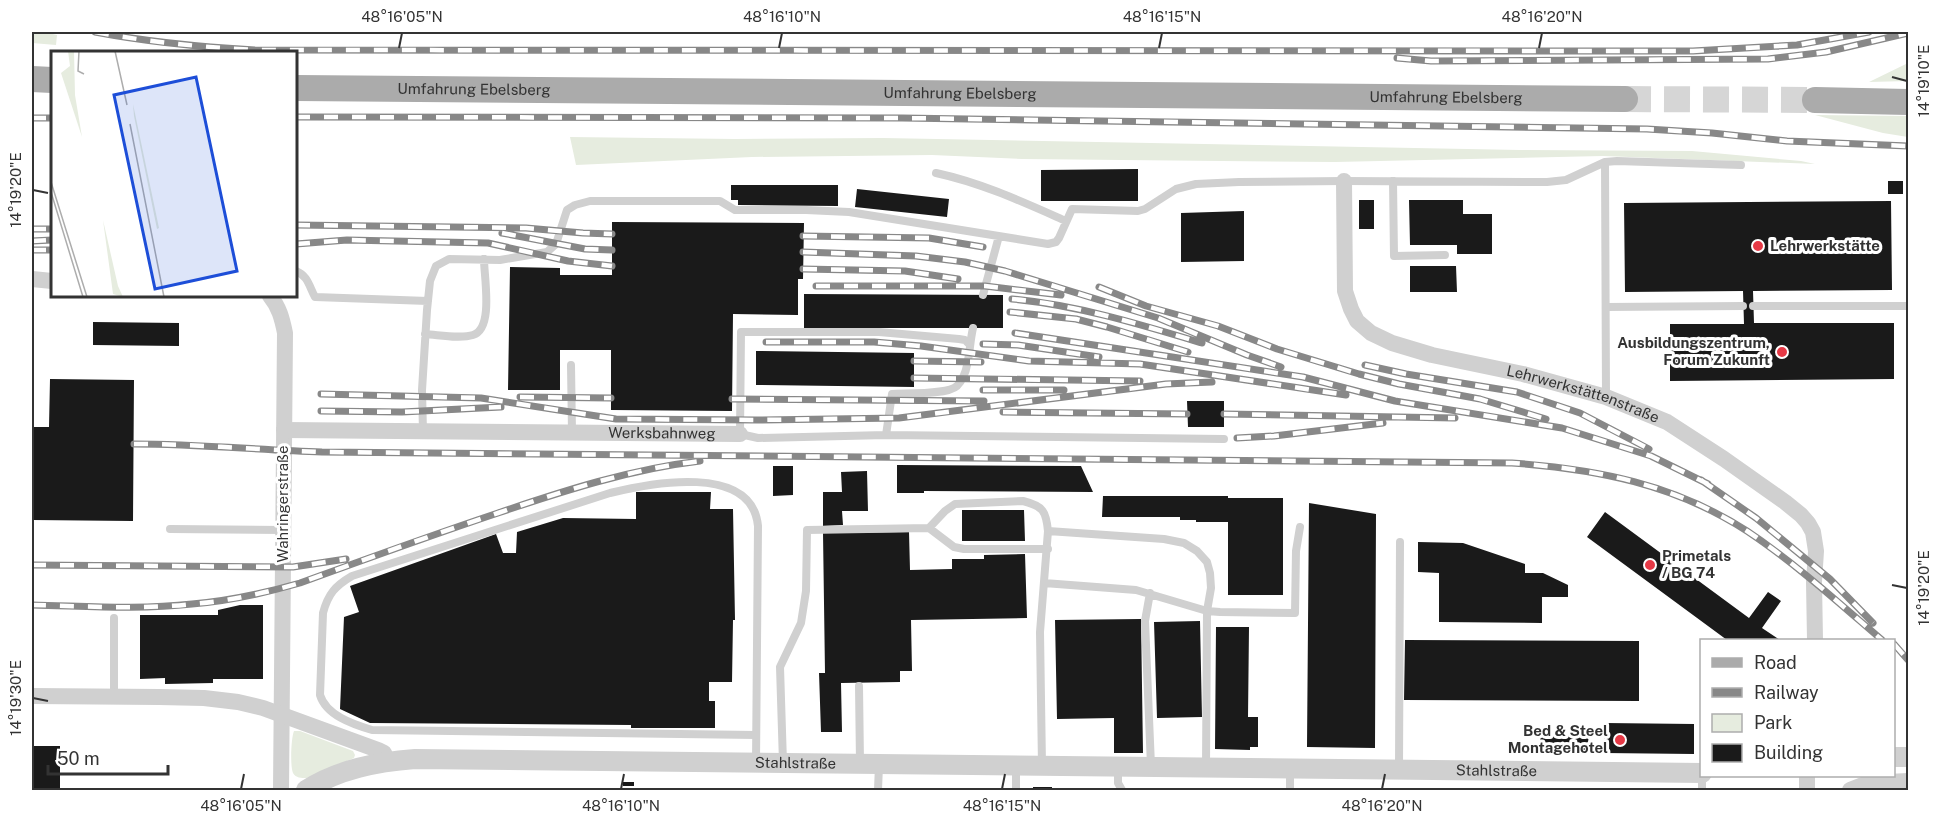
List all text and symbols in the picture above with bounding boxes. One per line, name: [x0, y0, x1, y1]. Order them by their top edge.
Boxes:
text: 48°16'05"N: [361, 8, 443, 25]
text: 48°16'10"N: [743, 8, 821, 25]
text: 48°16'15"N: [1123, 8, 1201, 25]
text: 48°16'20"N: [1501, 8, 1583, 25]
text: 14°19'10"E: [1915, 45, 1932, 117]
inset map: [51, 51, 297, 297]
street label: Umfahrung Ebelsberg: [397, 80, 551, 98]
street label: Umfahrung Ebelsberg: [883, 84, 1037, 102]
street label: Umfahrung Ebelsberg: [1369, 88, 1523, 106]
text: 14°19'20"E: [7, 152, 24, 228]
place label: Lehrwerkstätte: [1770, 237, 1880, 254]
marker: Lehrwerkstätte: [1751, 239, 1765, 253]
place label: Ausbildungszentrum, Forum Zukunft: [1617, 334, 1770, 368]
marker: Ausbildungszentrum, Forum Zukunft: [1775, 345, 1789, 359]
street label: Lehrwerkstättenstraße: [1505, 362, 1662, 426]
street label: Werksbahnweg: [608, 424, 716, 442]
street label: Wahringerstraße: [274, 446, 291, 562]
place label: Primetals / BG 74: [1662, 547, 1731, 581]
text: 14°19'20"E: [1915, 550, 1932, 626]
marker: Primetals / BG 74: [1643, 558, 1657, 572]
legend: [1700, 639, 1895, 777]
text: Road: [1754, 652, 1797, 673]
text: 14°19'30"E: [7, 660, 24, 736]
text: Railway: [1754, 682, 1819, 703]
text: Park: [1754, 712, 1792, 733]
place label: Bed & Steel Montagehotel: [1508, 722, 1608, 756]
marker: Bed & Steel Montagehotel: [1613, 733, 1627, 747]
scale bar: [48, 738, 168, 776]
text: Building: [1754, 742, 1823, 763]
text: 50 m: [57, 748, 100, 769]
street label: Stahlstraße: [755, 754, 836, 772]
street label: Stahlstraße: [1456, 761, 1537, 779]
text: 48°16'05"N: [200, 797, 282, 814]
text: 48°16'10"N: [582, 797, 660, 814]
text: 48°16'15"N: [963, 797, 1041, 814]
text: 48°16'20"N: [1341, 797, 1423, 814]

